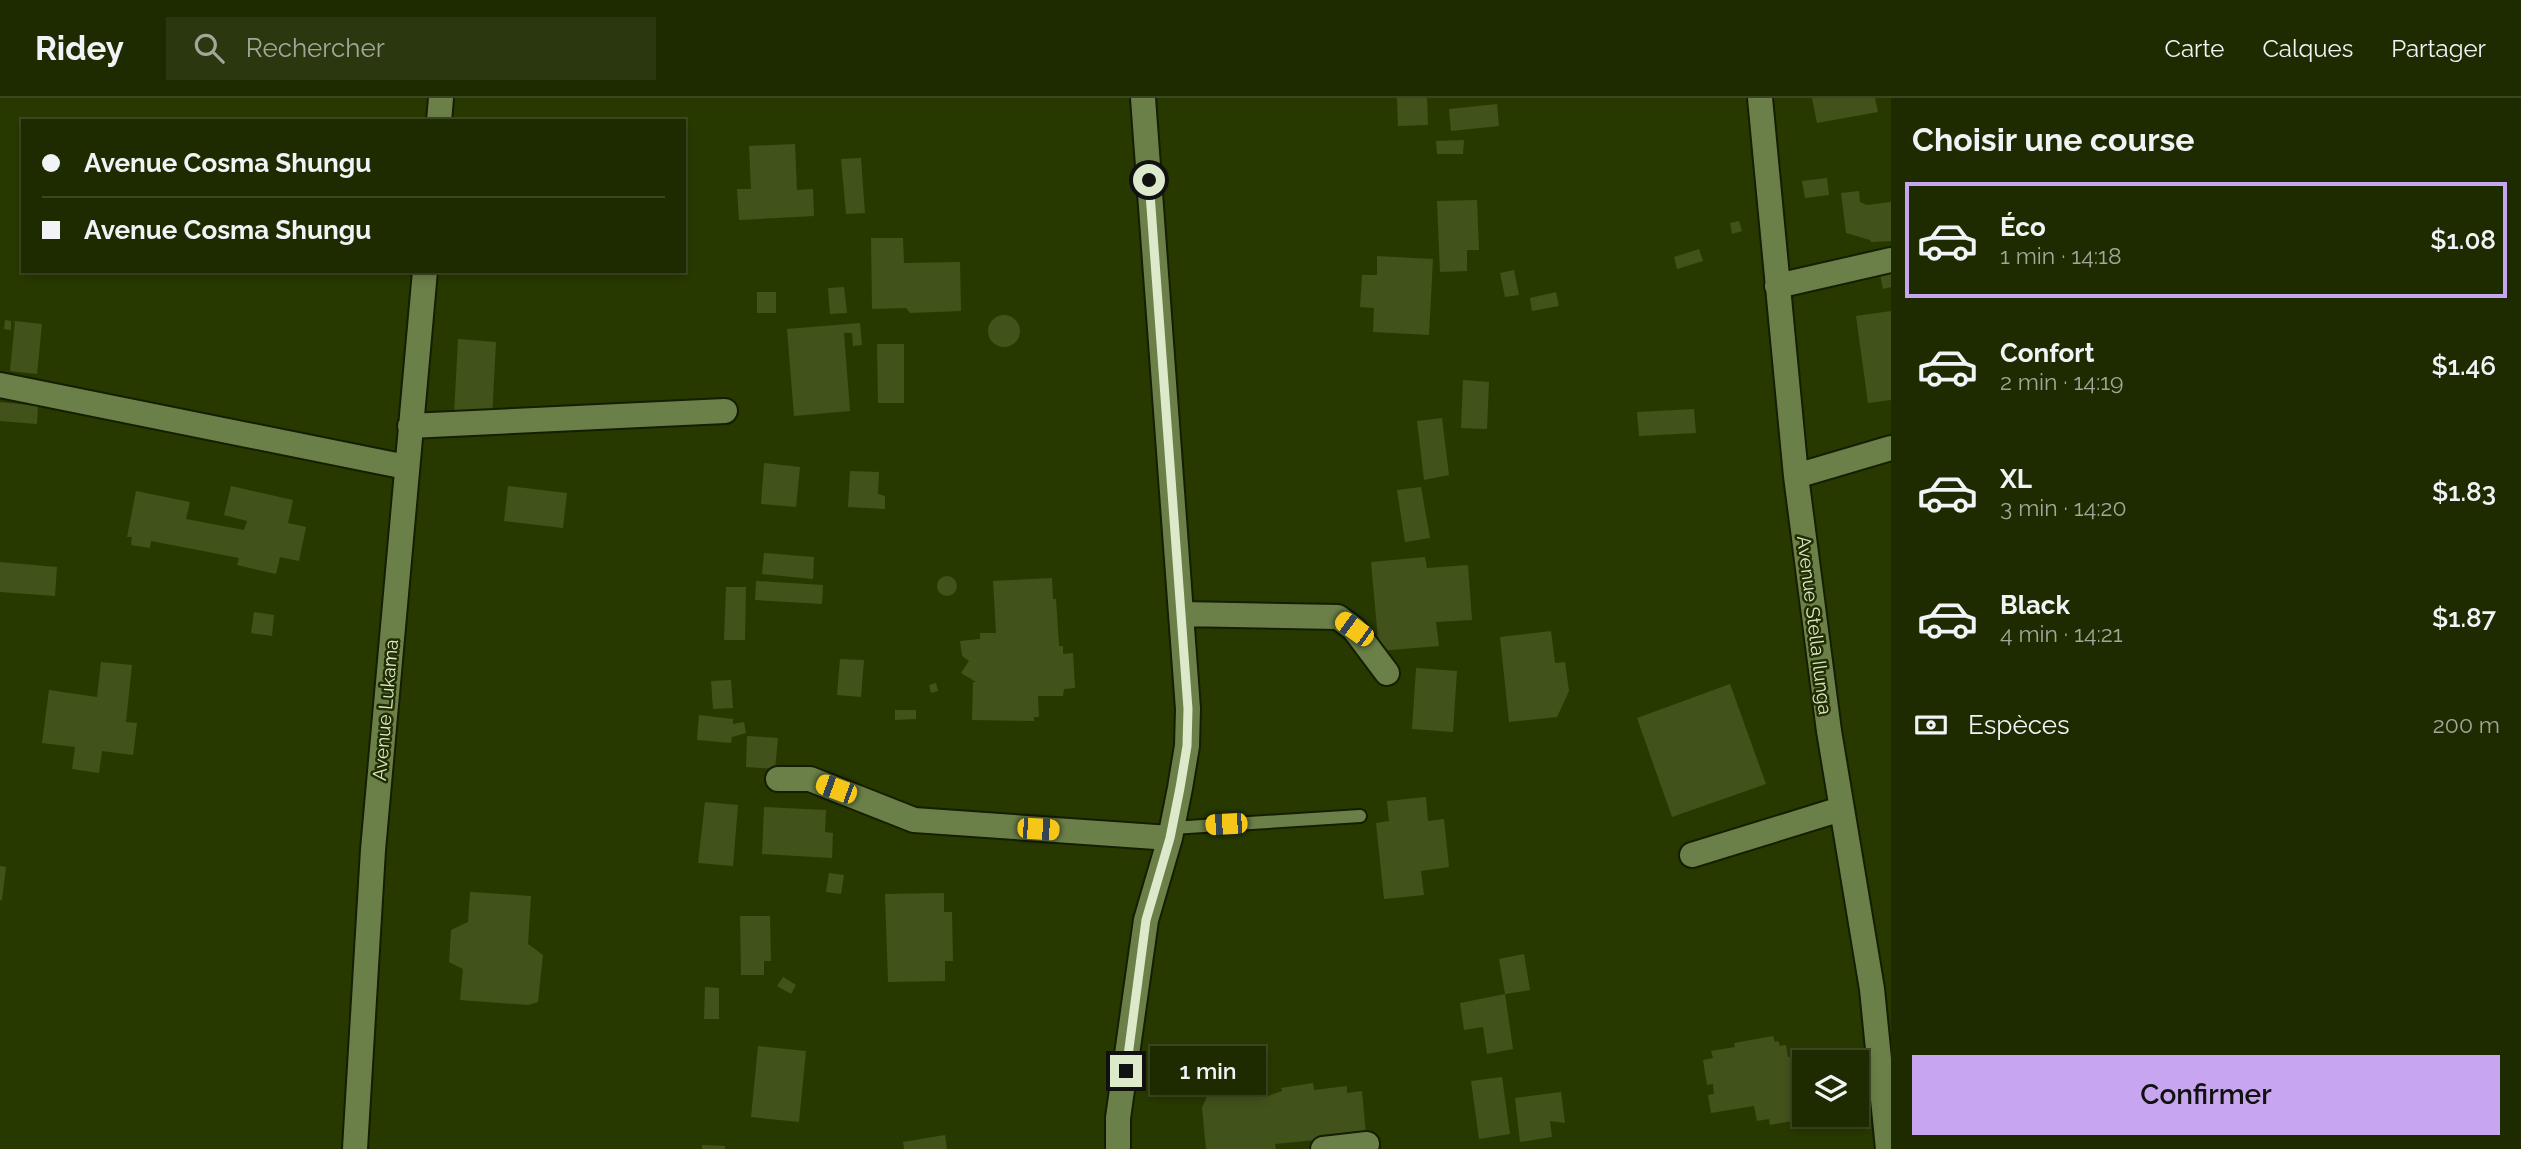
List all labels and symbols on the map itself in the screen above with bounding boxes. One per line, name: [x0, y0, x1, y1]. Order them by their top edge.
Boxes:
route start: [1133, 164, 1165, 196]
street label: Avenue Stella Ilunga: [1793, 534, 1837, 716]
car: [1331, 608, 1378, 650]
street label: Avenue Lukama: [368, 638, 402, 782]
car: [813, 772, 860, 806]
car: [1205, 812, 1248, 836]
car: [1017, 817, 1060, 841]
callout: 1 min: [1150, 1046, 1266, 1096]
route end: [1110, 1055, 1142, 1087]

